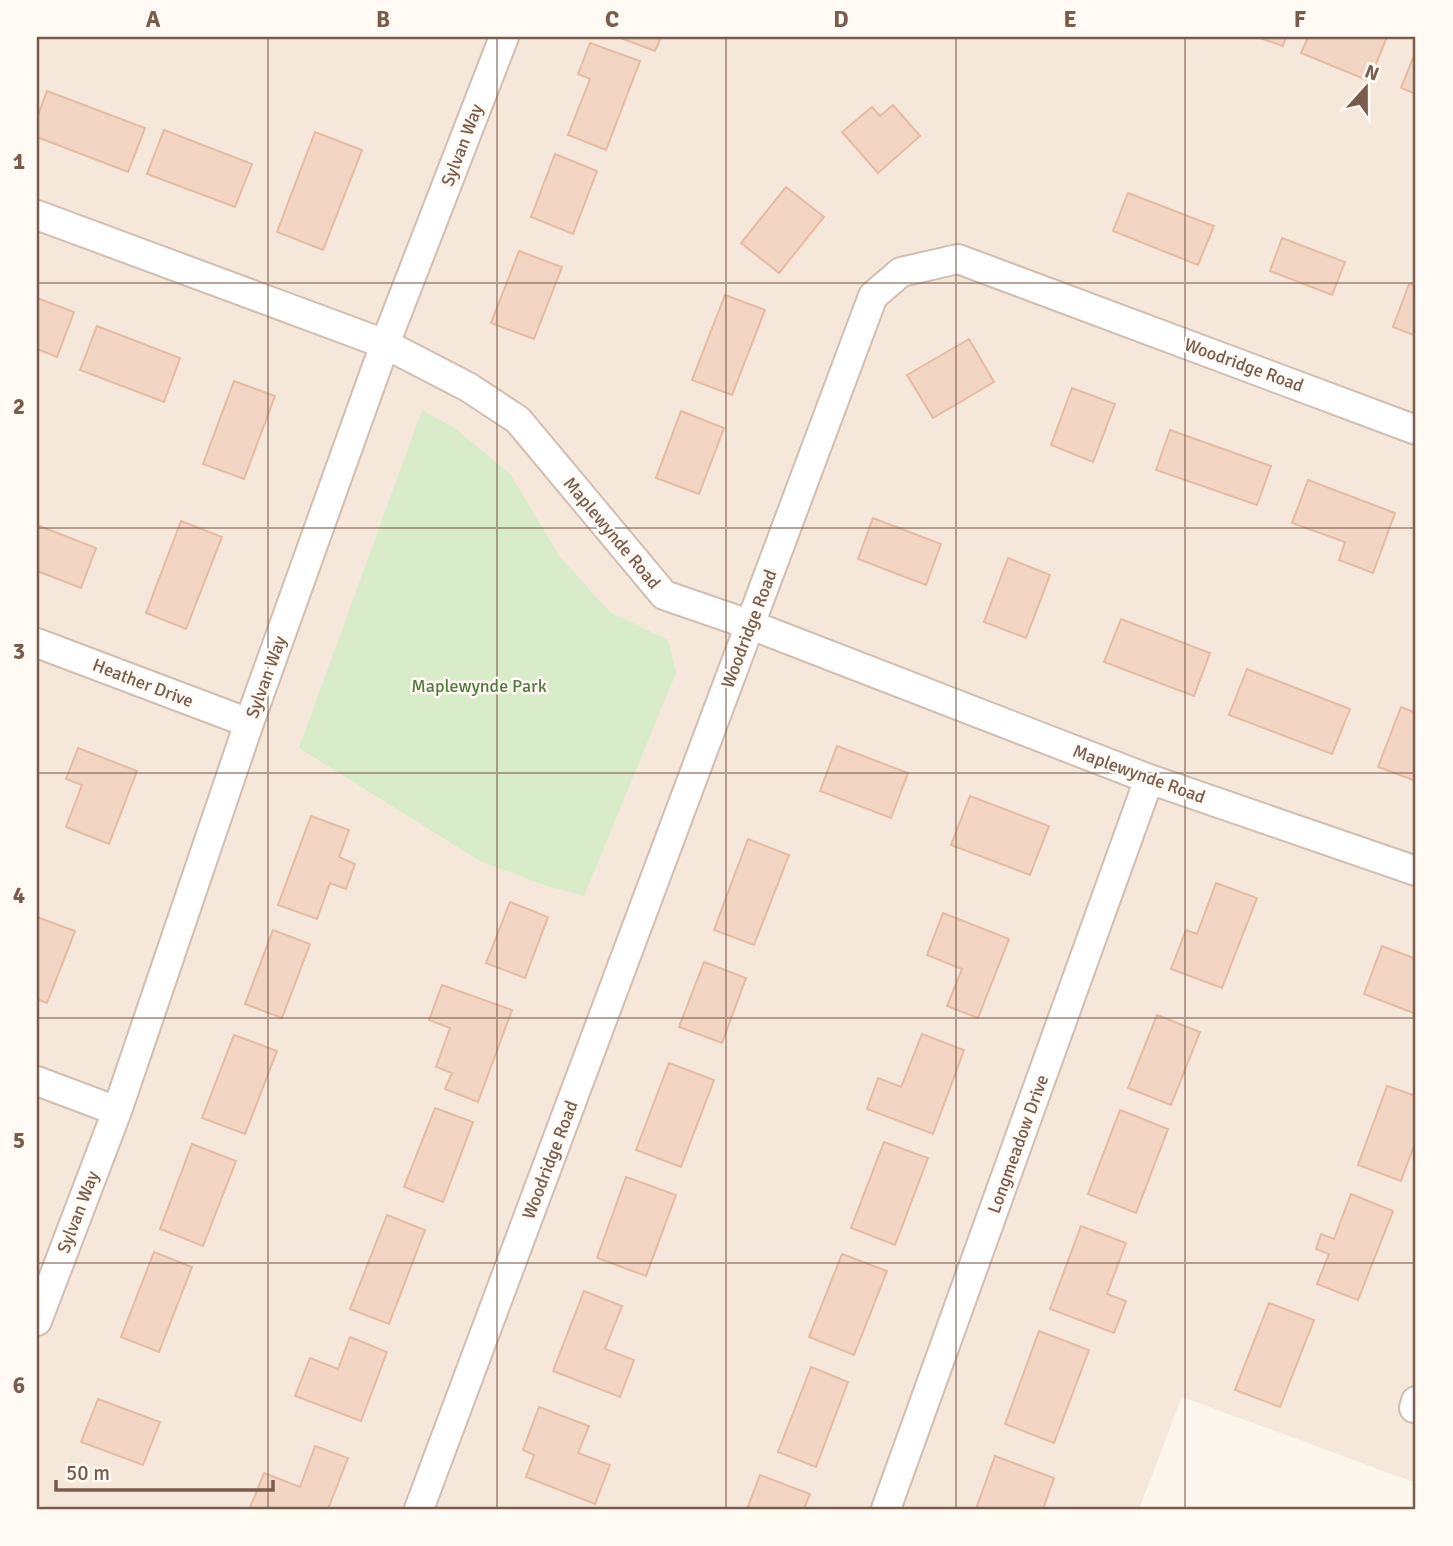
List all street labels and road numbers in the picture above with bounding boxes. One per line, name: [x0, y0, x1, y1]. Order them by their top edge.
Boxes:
street label: Sylvan Way: [436, 100, 488, 189]
street label: Woodridge Road: [1181, 333, 1307, 397]
street label: Maplewynde Road: [559, 473, 665, 593]
street label: Woodridge Road: [716, 567, 782, 691]
street label: Sylvan Way: [241, 632, 291, 721]
street label: Heather Drive: [90, 654, 196, 712]
street label: Maplewynde Road: [1070, 740, 1208, 808]
street label: Longmeadow Drive: [983, 1072, 1053, 1216]
street label: Woodridge Road: [517, 1098, 583, 1222]
street label: Sylvan Way: [52, 1167, 104, 1256]

